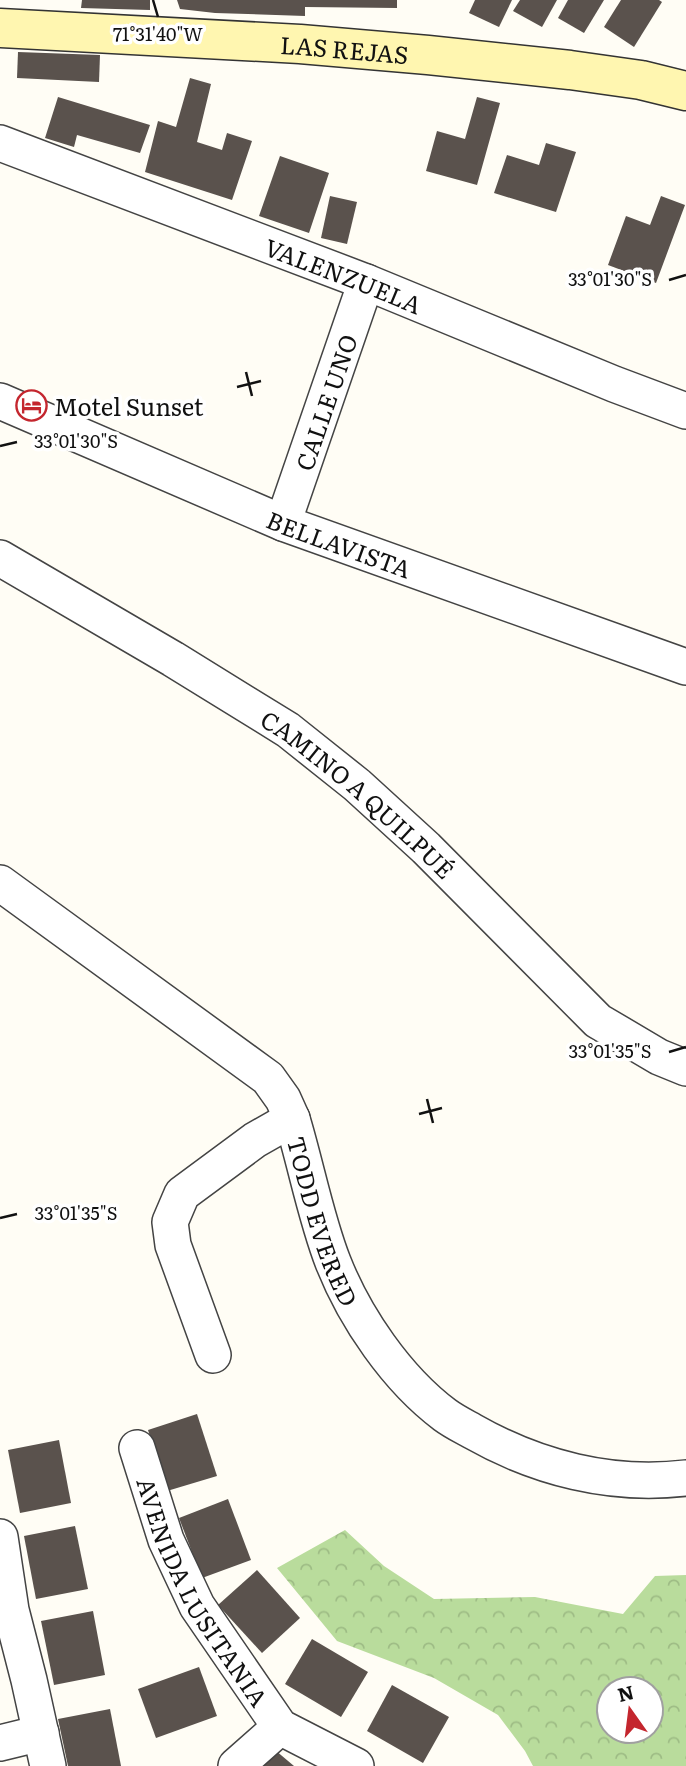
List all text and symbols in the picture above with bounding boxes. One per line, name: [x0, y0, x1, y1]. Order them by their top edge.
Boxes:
text: 71°31'40"W: [113, 20, 203, 47]
street label: LAS REJAS: [279, 25, 410, 71]
street label: VALENZUELA: [260, 228, 428, 321]
text: 33°01'30"S: [568, 265, 652, 292]
street label: CALLE UNO: [285, 329, 364, 475]
hotel icon: Motel Sunset: [14, 388, 48, 422]
place label: Motel Sunset: [54, 388, 204, 423]
text: 33°01'30"S: [34, 427, 118, 454]
street label: BELLAVISTA: [262, 501, 417, 585]
street label: CAMINO A QUILPUÉ: [255, 700, 463, 885]
text: 33°01'35"S: [569, 1037, 651, 1064]
street label: TODD EVERED: [280, 1132, 368, 1312]
text: 33°01'35"S: [35, 1199, 117, 1226]
street label: AVENIDA LUSITANIA: [130, 1473, 278, 1713]
north arrow: [595, 1675, 665, 1745]
text: N: [615, 1677, 637, 1708]

